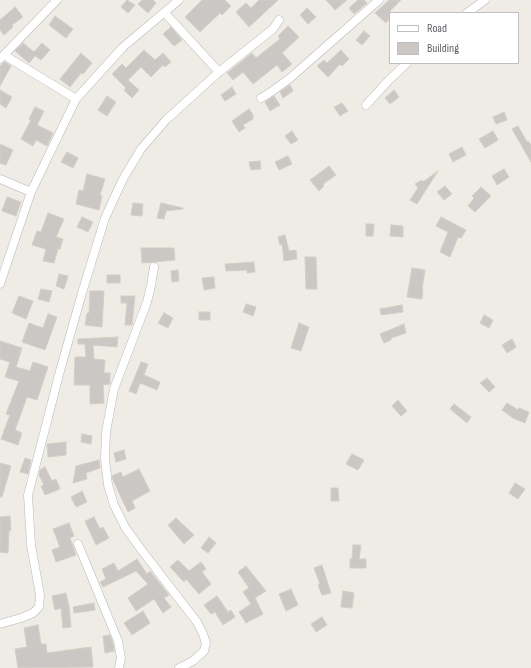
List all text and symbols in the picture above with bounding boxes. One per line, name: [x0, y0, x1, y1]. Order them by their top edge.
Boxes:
legend: [389, 12, 519, 64]
text: Road: [427, 21, 447, 36]
text: Building: [427, 41, 459, 56]

